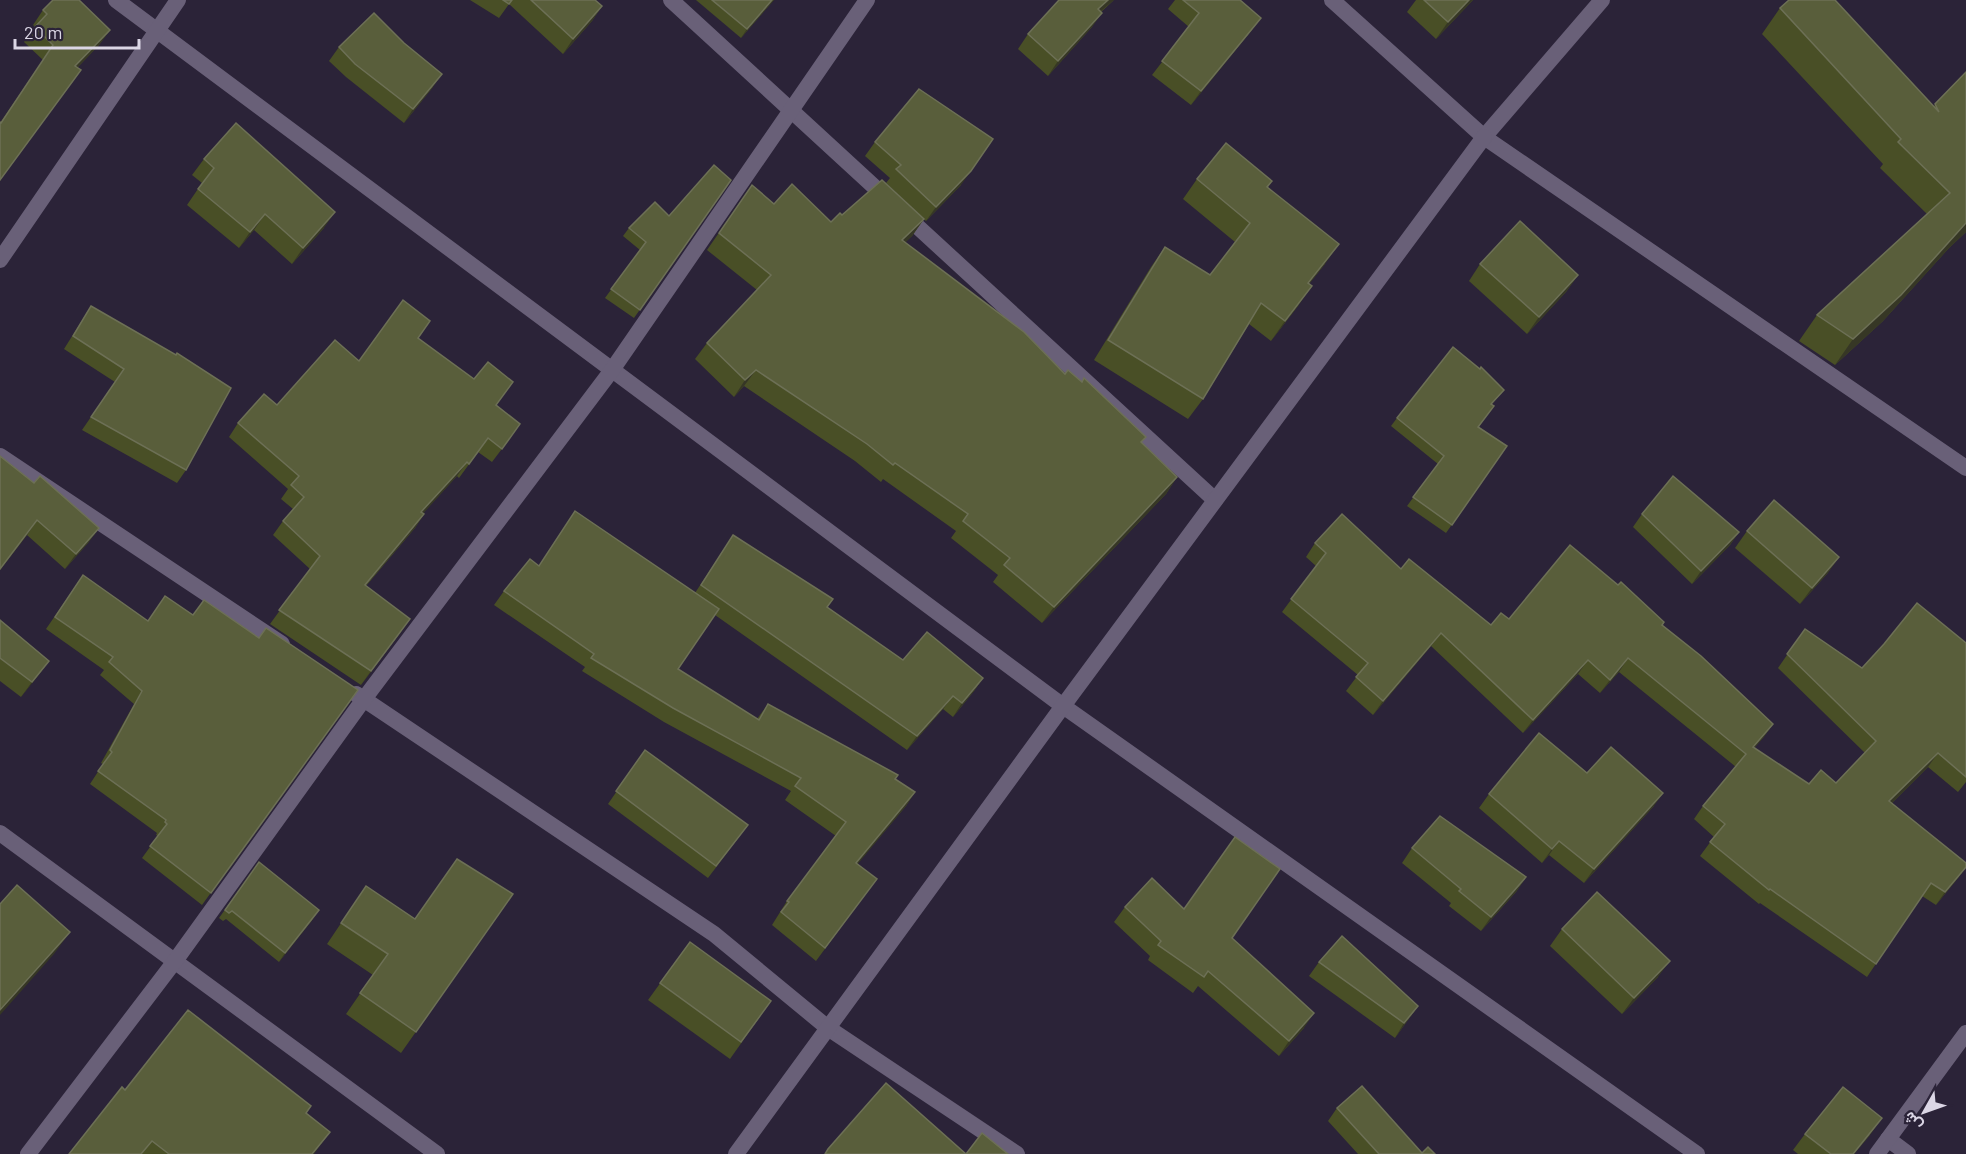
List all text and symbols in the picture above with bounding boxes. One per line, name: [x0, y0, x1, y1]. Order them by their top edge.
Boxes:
scale bar: [15, 12, 140, 50]
text: 20 m: [24, 21, 62, 43]
north arrow: [1894, 1082, 1954, 1142]
text: ش: [1899, 1108, 1926, 1135]

